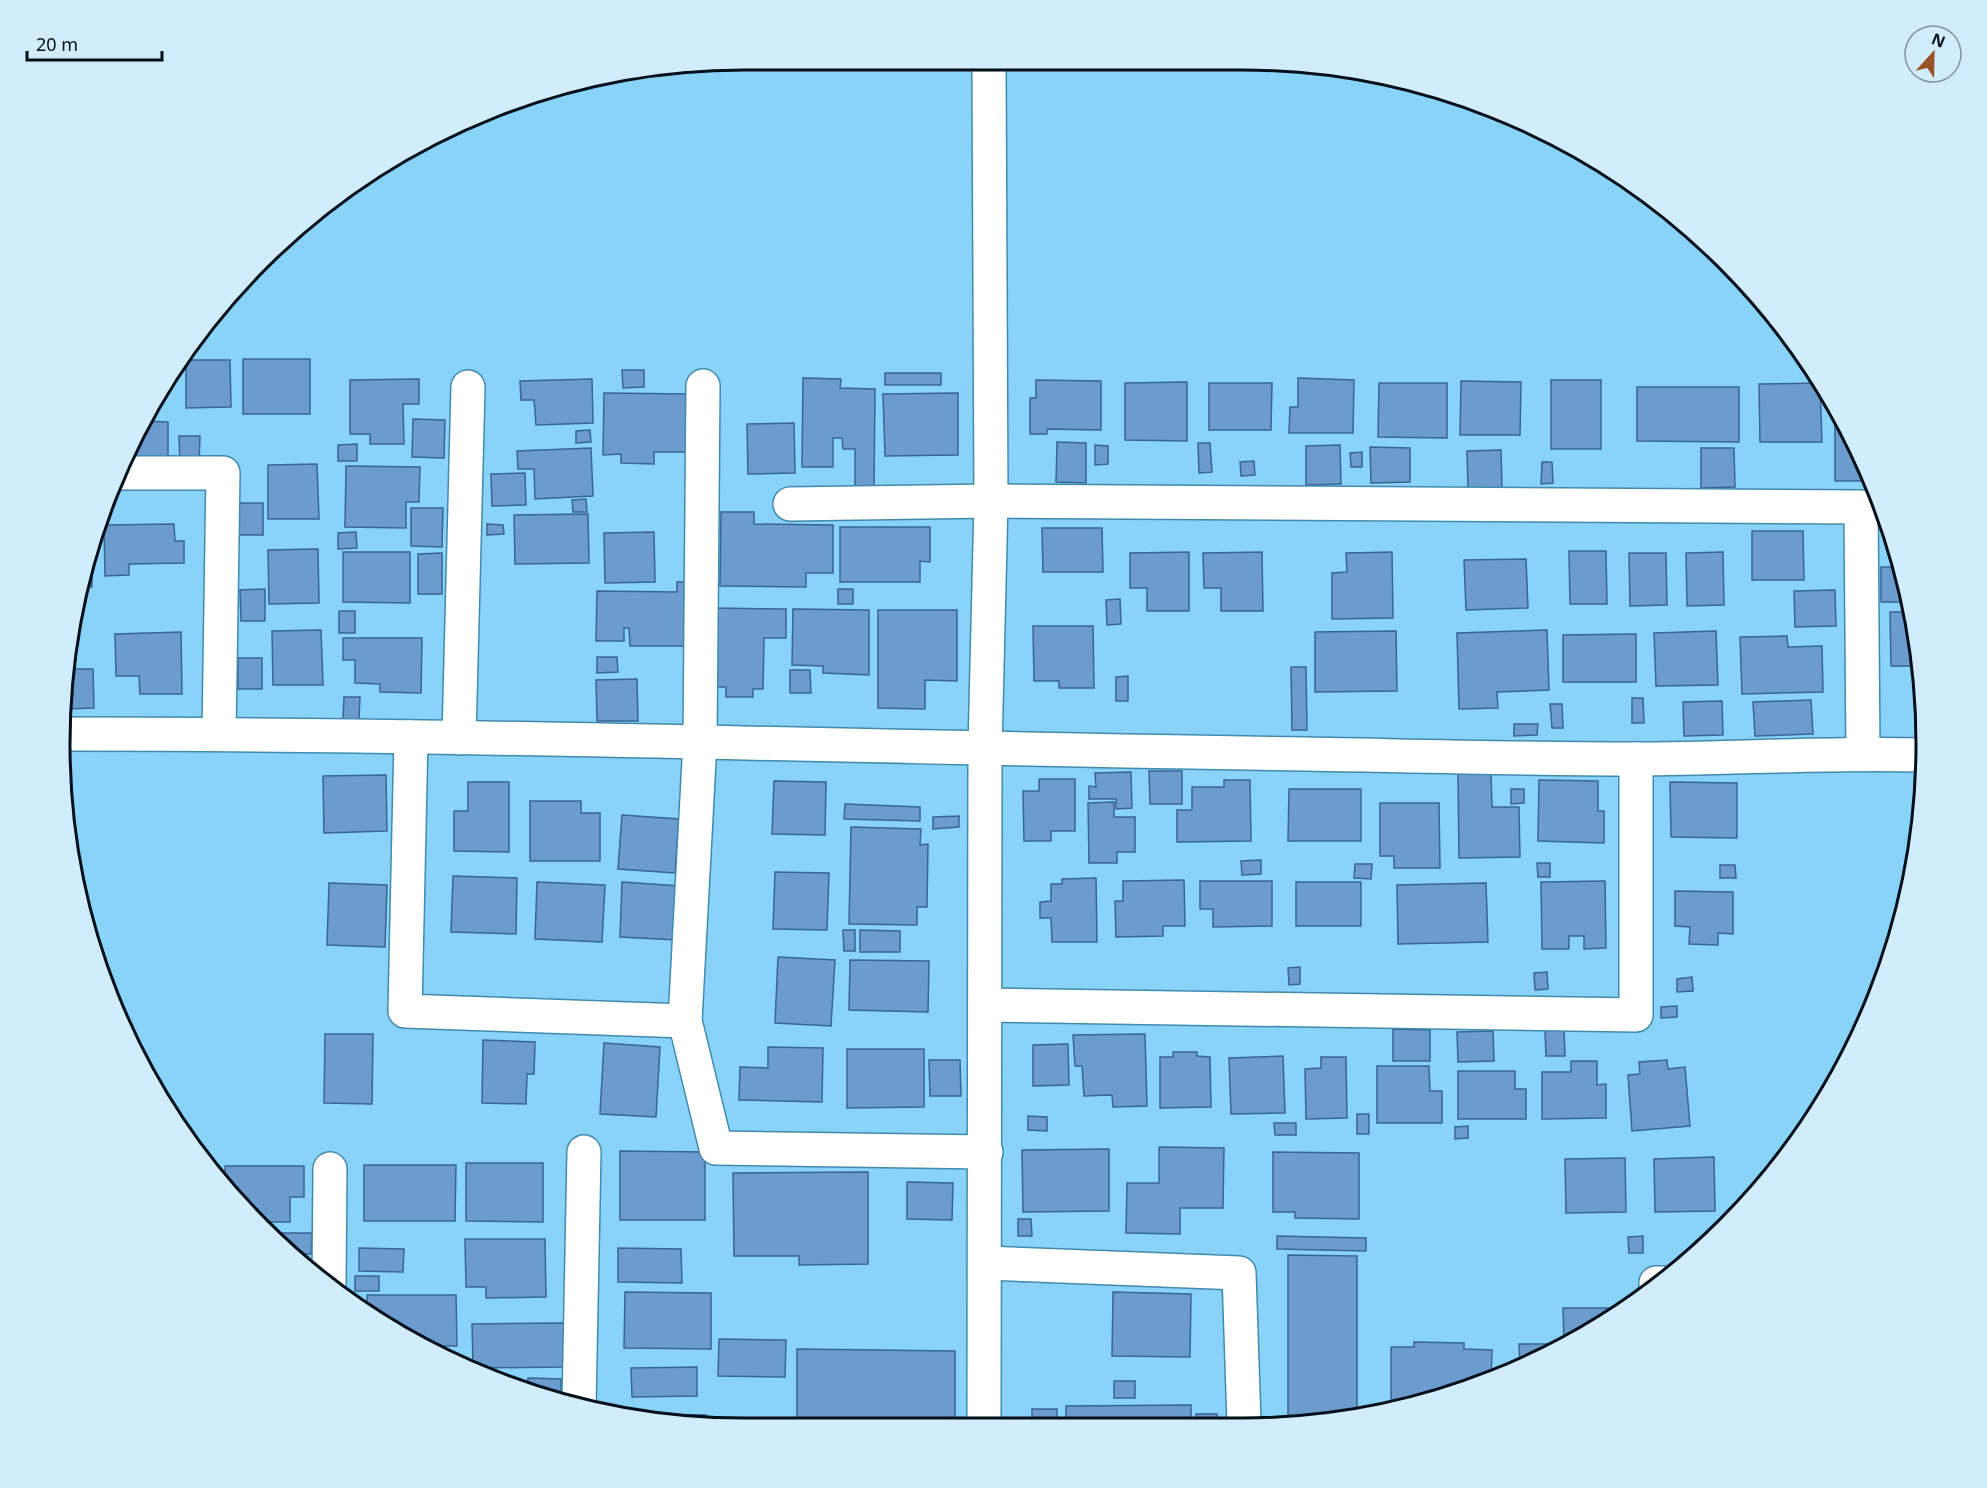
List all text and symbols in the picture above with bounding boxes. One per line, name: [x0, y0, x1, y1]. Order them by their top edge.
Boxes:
scale bar: [27, 24, 162, 62]
north arrow: [1903, 24, 1963, 84]
text: N: [1928, 27, 1949, 53]
text: 20 m: [36, 32, 78, 56]

